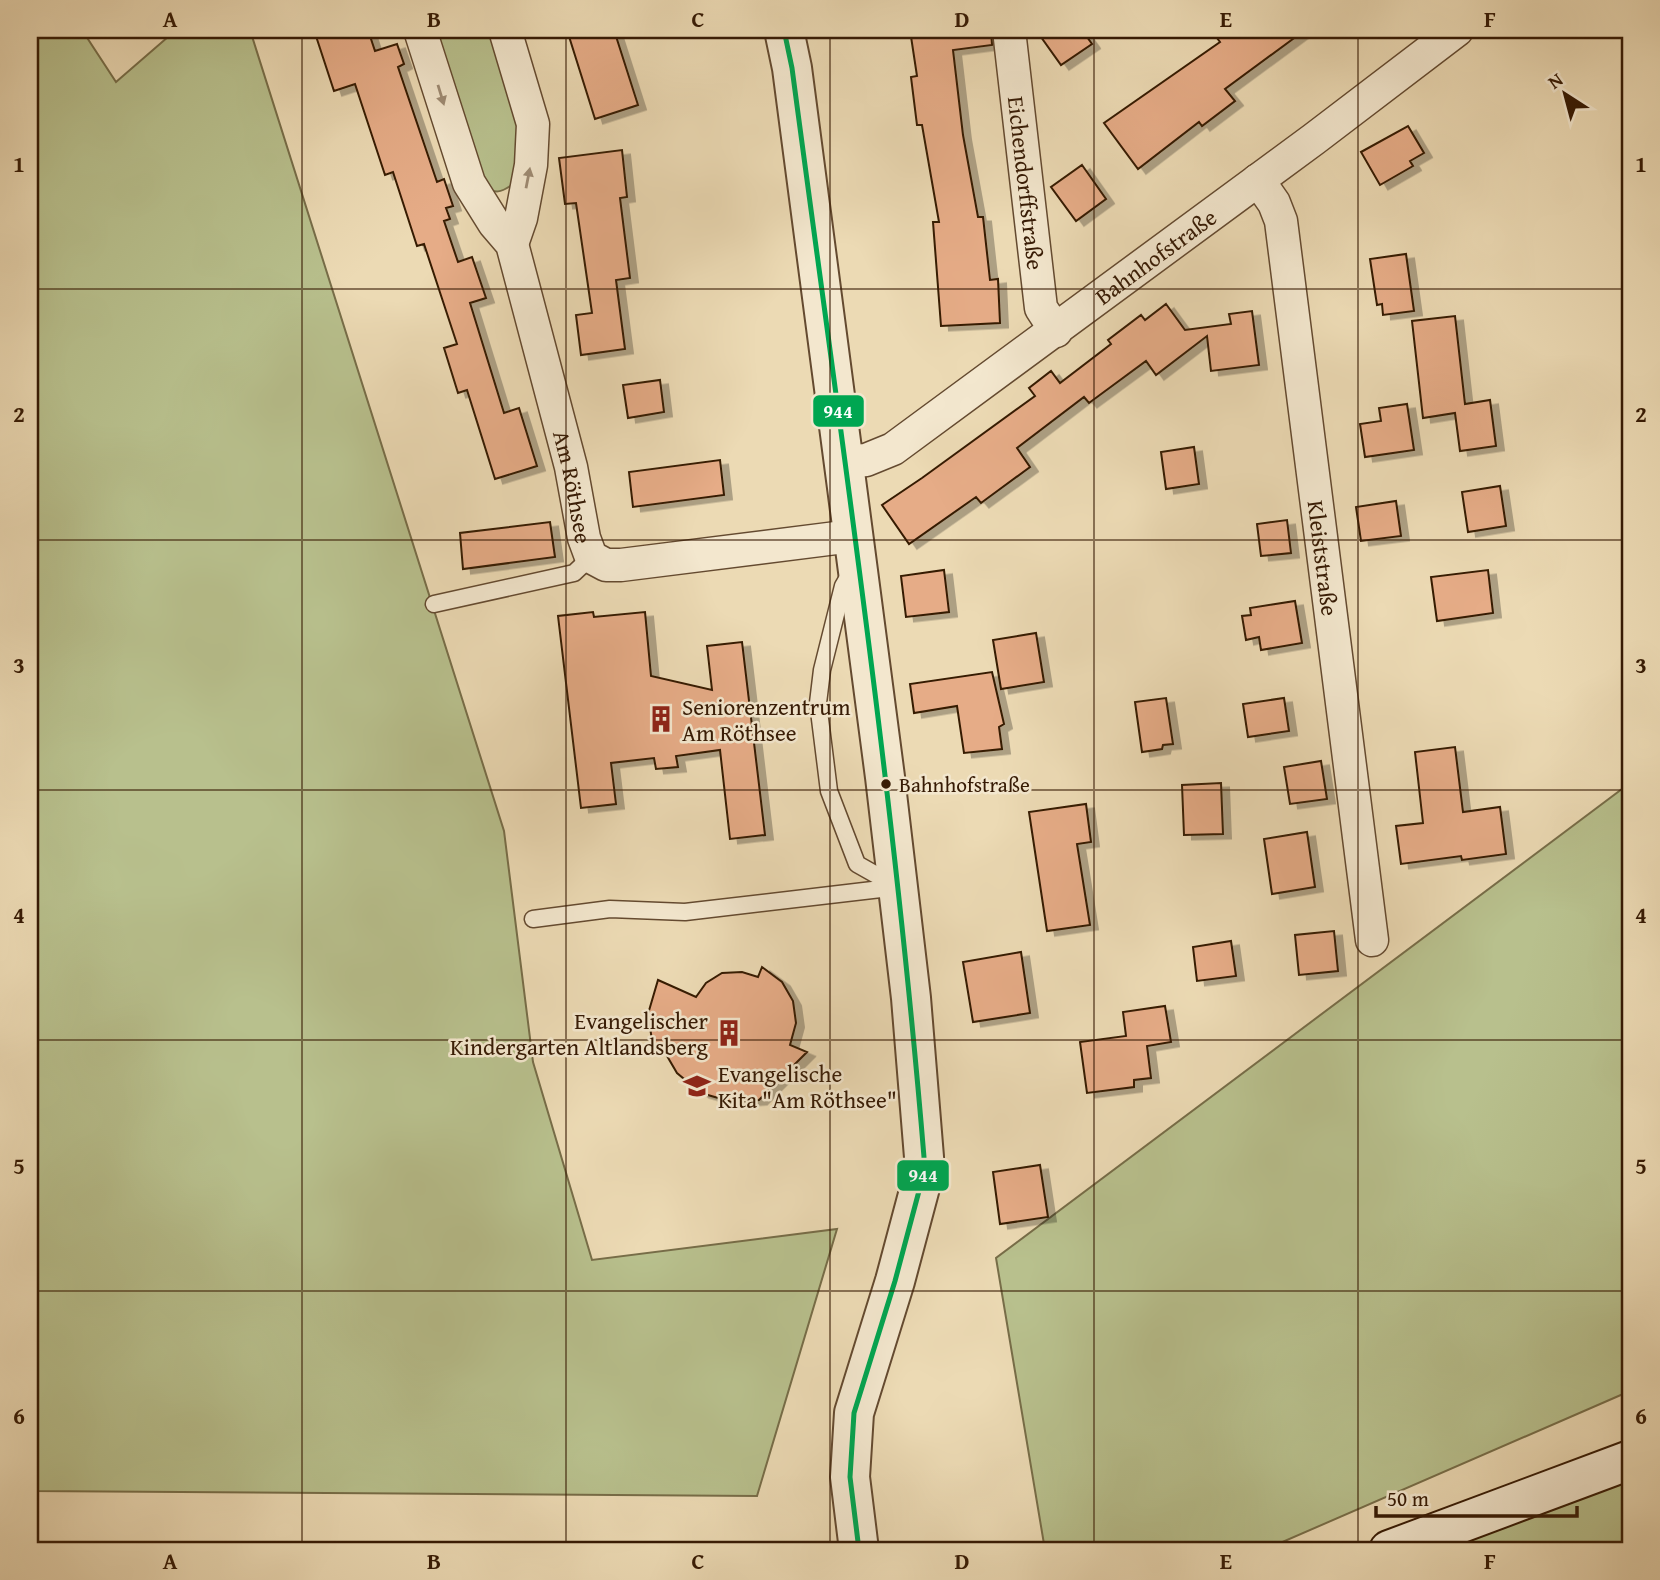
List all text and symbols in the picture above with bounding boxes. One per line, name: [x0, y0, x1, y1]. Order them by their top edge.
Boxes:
text: A: [163, 2, 178, 35]
text: B: [427, 2, 441, 35]
text: C: [691, 2, 705, 35]
text: D: [955, 2, 970, 35]
text: E: [1220, 2, 1232, 35]
text: F: [1484, 2, 1496, 35]
north arrow: [1530, 60, 1600, 130]
text: N: [1542, 65, 1569, 95]
one-way arrow: [436, 84, 447, 105]
street label: Eichendorffstraße: [1000, 94, 1053, 272]
text: 1: [13, 147, 25, 180]
text: 1: [1635, 147, 1647, 180]
one-way arrow: [523, 167, 534, 189]
street label: Bahnhofstraße: [1088, 200, 1223, 312]
line badge: 944: [812, 394, 865, 428]
text: 2: [13, 397, 25, 430]
text: 944: [823, 397, 853, 425]
text: 2: [1635, 397, 1647, 430]
street label: Am Röthsee: [545, 427, 601, 546]
street label: Kleiststraße: [1300, 498, 1347, 618]
text: 3: [13, 648, 25, 681]
text: 3: [1635, 648, 1647, 681]
place label: Seniorenzentrum Am Röthsee: [682, 690, 851, 749]
building icon: Seniorenzentrum Am Röthsee: [646, 704, 676, 734]
place label: Bahnhofstraße: [899, 769, 1030, 800]
marker: Bahnhofstraße: [879, 777, 893, 791]
text: 4: [13, 898, 25, 931]
text: 4: [1635, 898, 1647, 931]
place label: Evangelischer Kindergarten Altlandsberg: [450, 1004, 709, 1063]
building icon: Evangelischer Kindergarten Altlandsberg: [714, 1018, 744, 1048]
place label: Evangelische Kita "Am Röthsee": [718, 1057, 897, 1116]
school or university icon: Evangelische Kita "Am Röthsee": [682, 1071, 712, 1101]
text: 5: [13, 1149, 25, 1182]
text: 5: [1635, 1149, 1647, 1182]
line badge: 944: [896, 1159, 950, 1192]
text: 944: [908, 1161, 938, 1189]
text: 6: [13, 1399, 25, 1432]
text: 6: [1635, 1399, 1647, 1432]
scale bar: [1376, 1475, 1578, 1519]
text: 50 m: [1387, 1483, 1429, 1514]
text: A: [163, 1544, 178, 1577]
text: B: [427, 1544, 441, 1577]
text: C: [691, 1544, 705, 1577]
text: D: [955, 1544, 970, 1577]
text: E: [1220, 1544, 1232, 1577]
text: F: [1484, 1544, 1496, 1577]

